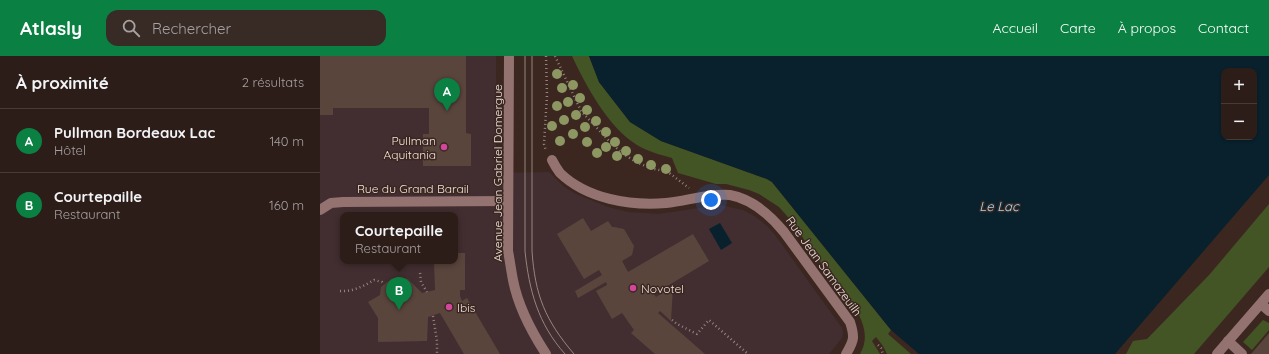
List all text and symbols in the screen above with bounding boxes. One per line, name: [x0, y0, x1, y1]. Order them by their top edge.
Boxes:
search box: [106, 10, 386, 46]
text: Atlasly: [20, 16, 82, 40]
icon: search: [120, 17, 142, 39]
text: Rechercher: [152, 19, 231, 38]
text: Accueil: [992, 19, 1038, 37]
text: Carte: [1060, 19, 1096, 37]
text: À propos: [1118, 19, 1176, 37]
text: Contact: [1198, 19, 1249, 37]
map controls: [1221, 68, 1257, 140]
button: +: [1221, 68, 1257, 104]
text: À proximité: [16, 72, 109, 93]
text: 2 résultats: [242, 74, 304, 90]
pin: A: [434, 78, 460, 111]
street label: Avenue Jean Gabriel Domergue: [490, 84, 505, 262]
button: −: [1221, 104, 1257, 140]
text: Pullman Bordeaux Lac: [54, 123, 215, 142]
text: A: [25, 133, 33, 149]
text: 140 m: [269, 133, 304, 149]
place label: Pullman Aquitania: [383, 133, 436, 162]
text: Hôtel: [54, 142, 86, 158]
marker: Pullman Aquitania: [439, 142, 449, 152]
street label: Rue du Grand Barail: [357, 181, 469, 196]
text: Courtepaille: [54, 187, 142, 206]
your location: [701, 190, 721, 210]
text: B: [25, 197, 33, 213]
text: 160 m: [269, 197, 304, 213]
water label: Le Lac: [979, 198, 1020, 214]
text: Restaurant: [54, 206, 120, 222]
popup: [340, 212, 458, 264]
street label: Rue Jean Samazeuilh: [783, 213, 865, 319]
text: Courtepaille: [355, 221, 443, 240]
text: Restaurant: [355, 240, 421, 256]
pin: B: [386, 277, 412, 310]
place label: Novotel: [641, 281, 684, 296]
marker: Novotel: [628, 283, 638, 293]
place label: Ibis: [457, 300, 476, 315]
marker: Ibis: [444, 302, 454, 312]

